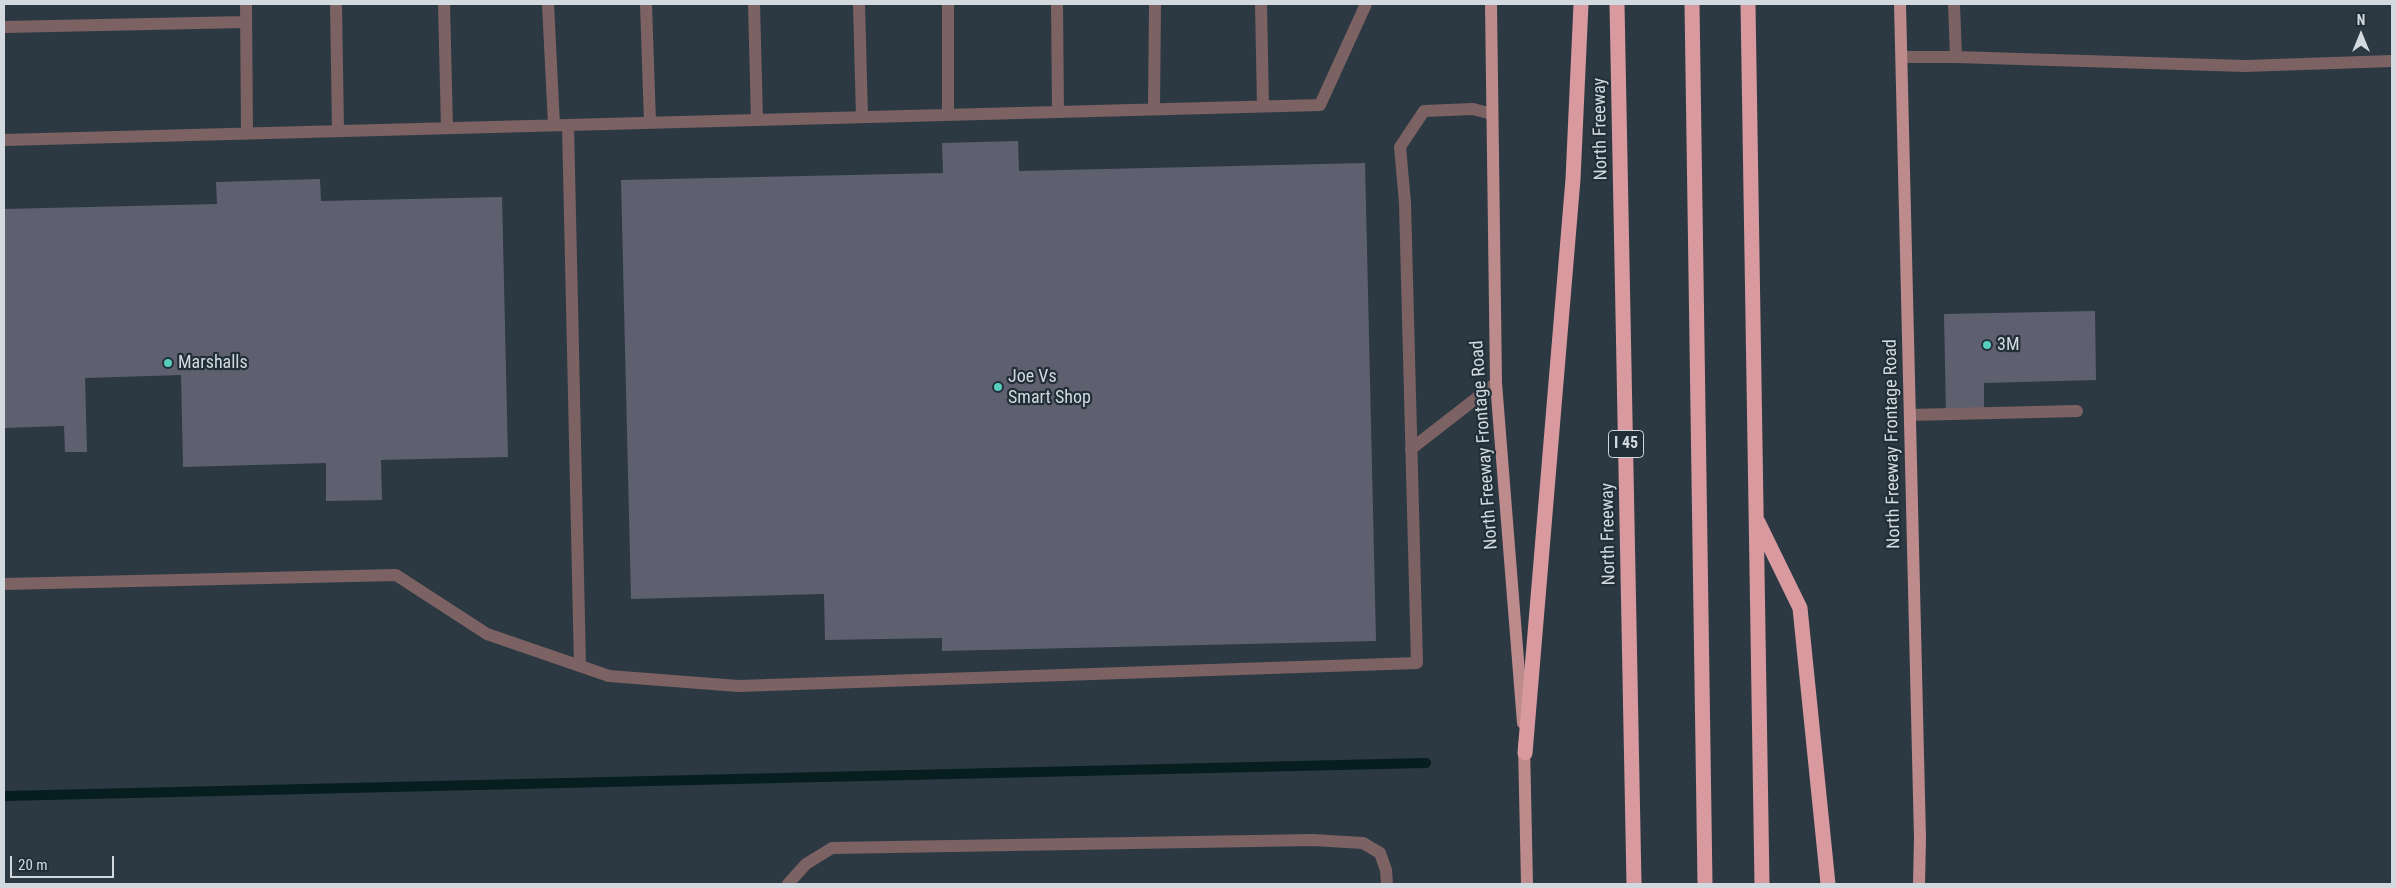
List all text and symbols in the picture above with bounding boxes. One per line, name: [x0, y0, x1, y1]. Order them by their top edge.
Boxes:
north arrow: [2336, 10, 2386, 60]
text: N: [2357, 12, 2365, 28]
street label: North Freeway: [1589, 78, 1613, 180]
place label: 3M: [1997, 334, 2019, 356]
street label: North Freeway Frontage Road: [1880, 339, 1906, 549]
marker: 3M: [1981, 339, 1993, 351]
street label: North Freeway Frontage Road: [1467, 340, 1503, 550]
place label: Marshalls: [178, 352, 248, 374]
marker: Marshalls: [162, 357, 174, 369]
place label: Joe Vs Smart Shop: [1008, 366, 1091, 408]
marker: Joe Vs Smart Shop: [992, 381, 1004, 393]
road number: I 45: [1608, 430, 1644, 458]
street label: North Freeway: [1597, 483, 1621, 585]
scale bar: [12, 846, 116, 878]
text: 20 m: [18, 856, 48, 874]

